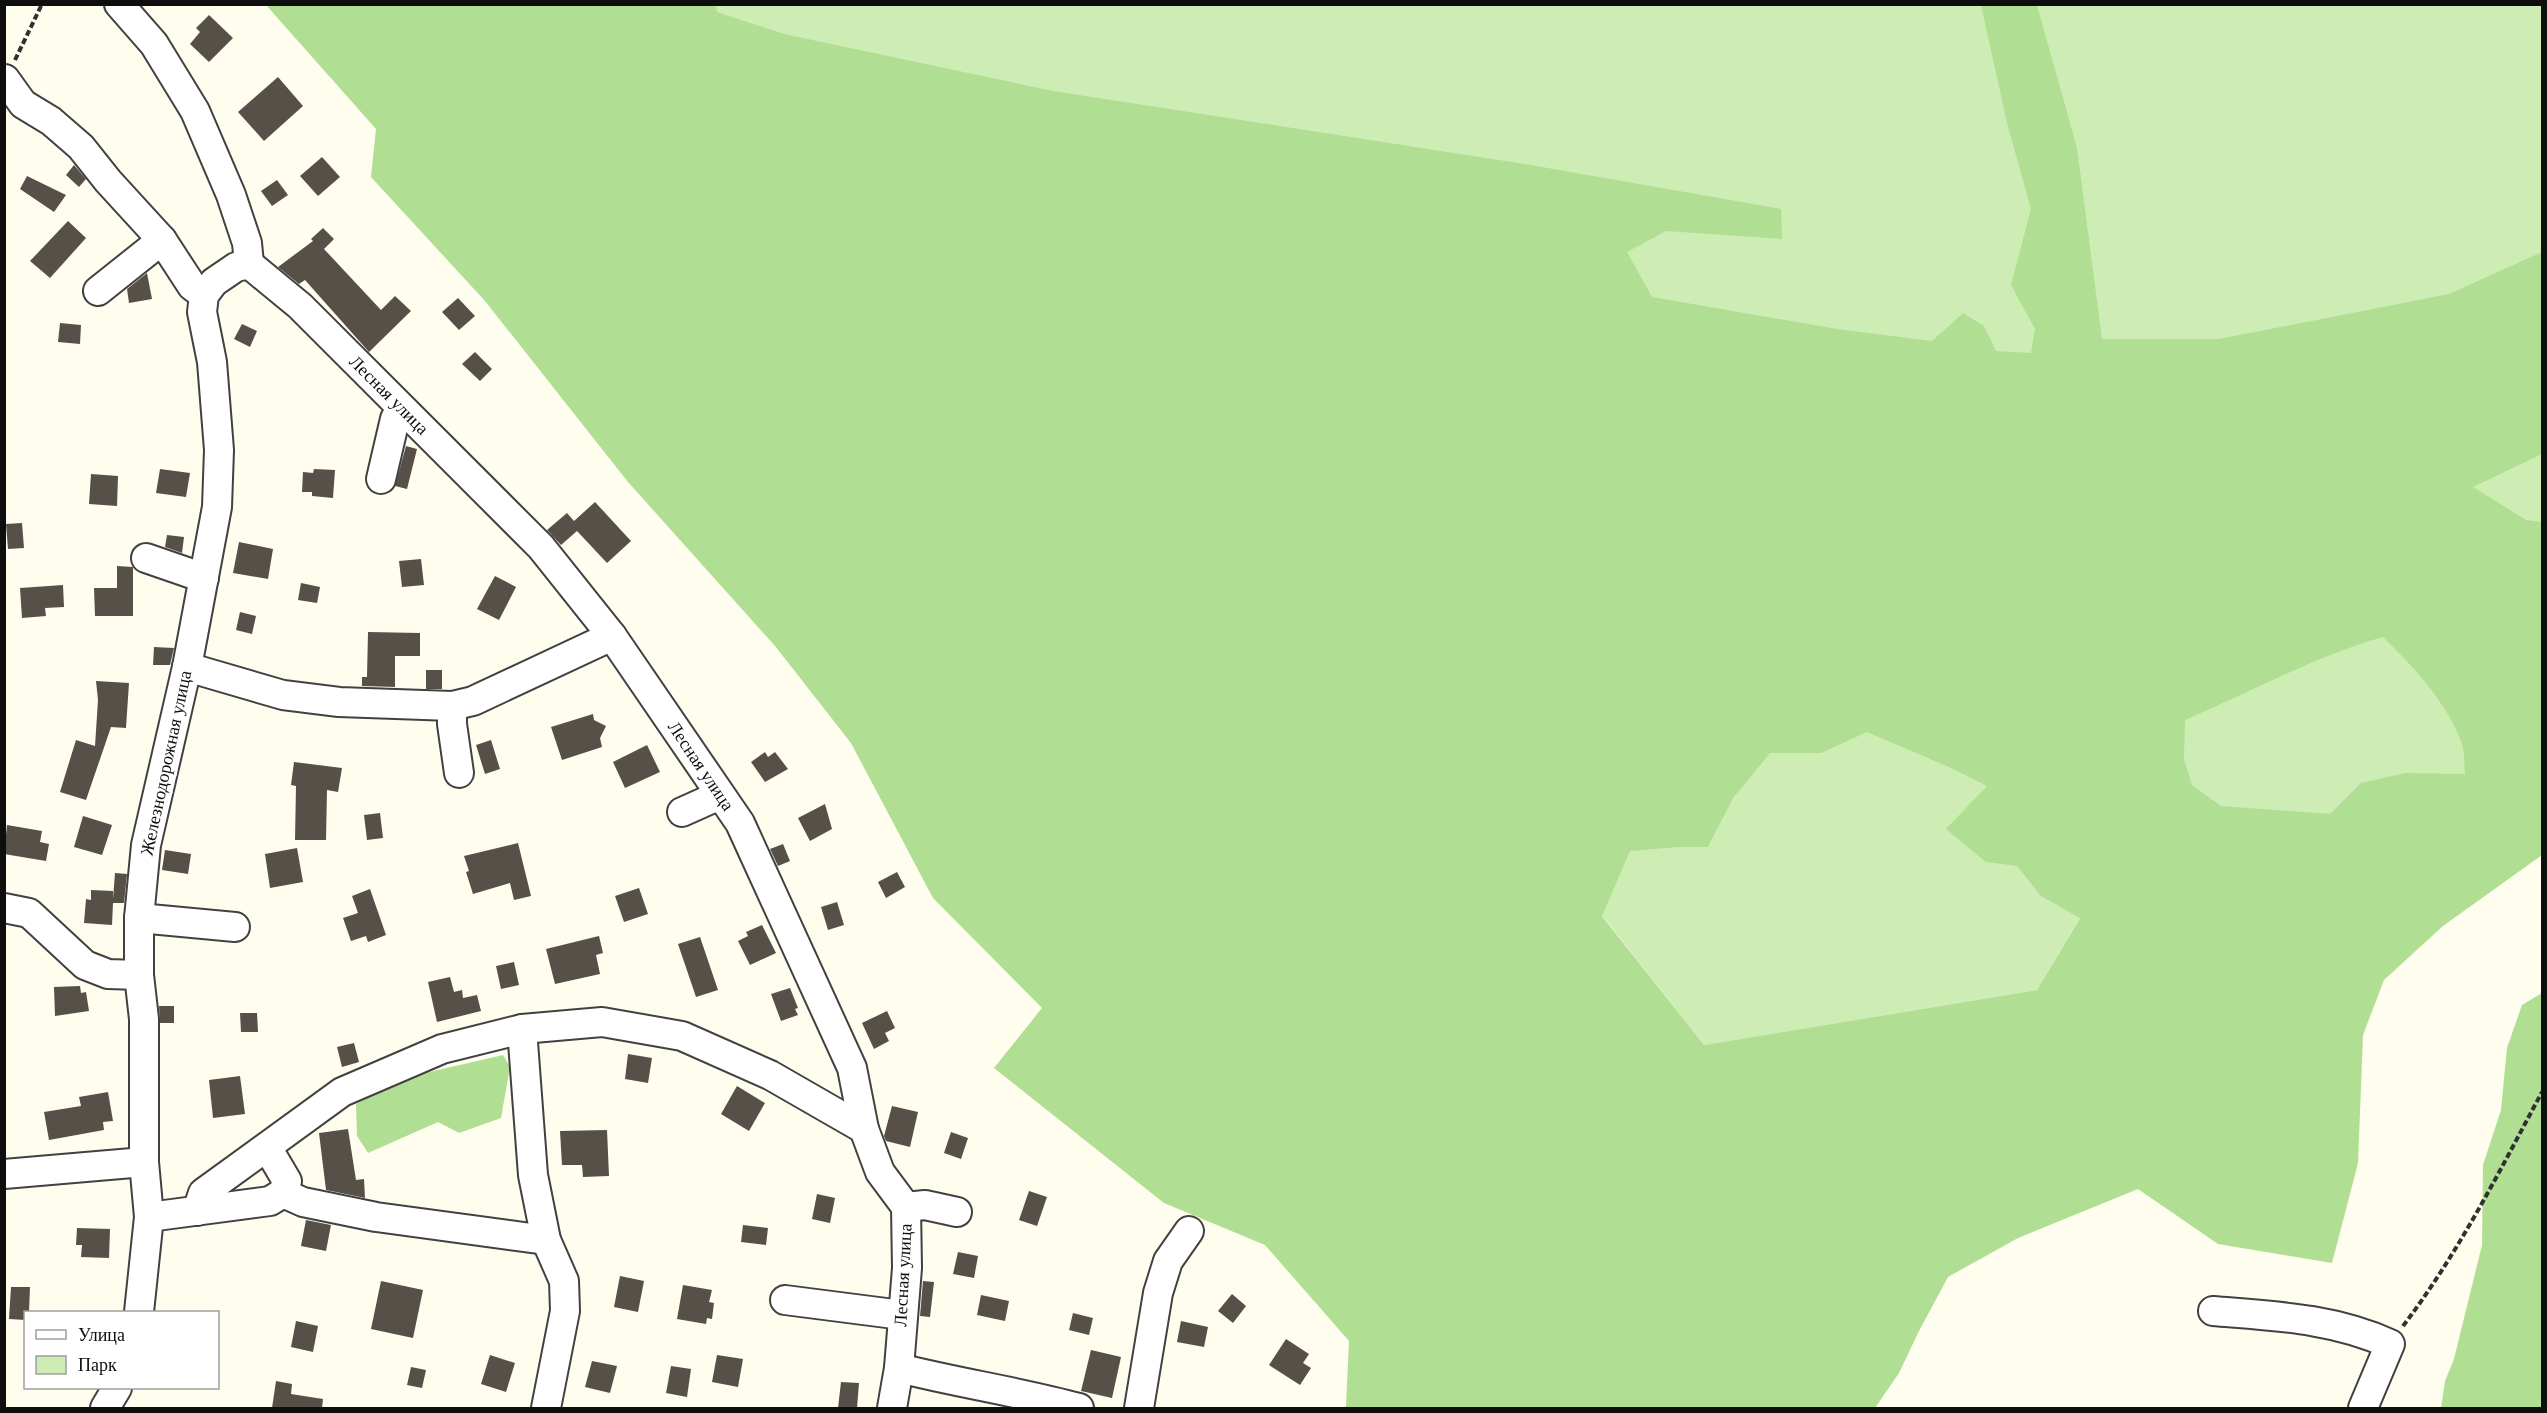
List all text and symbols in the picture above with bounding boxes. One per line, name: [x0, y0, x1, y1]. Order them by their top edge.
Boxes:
street label: Лесная улица: [345, 351, 433, 439]
street label: Железнодорожная улица: [137, 669, 195, 857]
street label: Лесная улица: [664, 718, 738, 814]
street label: Лесная улица: [890, 1223, 916, 1327]
legend: [24, 1311, 219, 1389]
text: Улица: [78, 1325, 125, 1345]
text: Парк: [78, 1355, 117, 1375]

